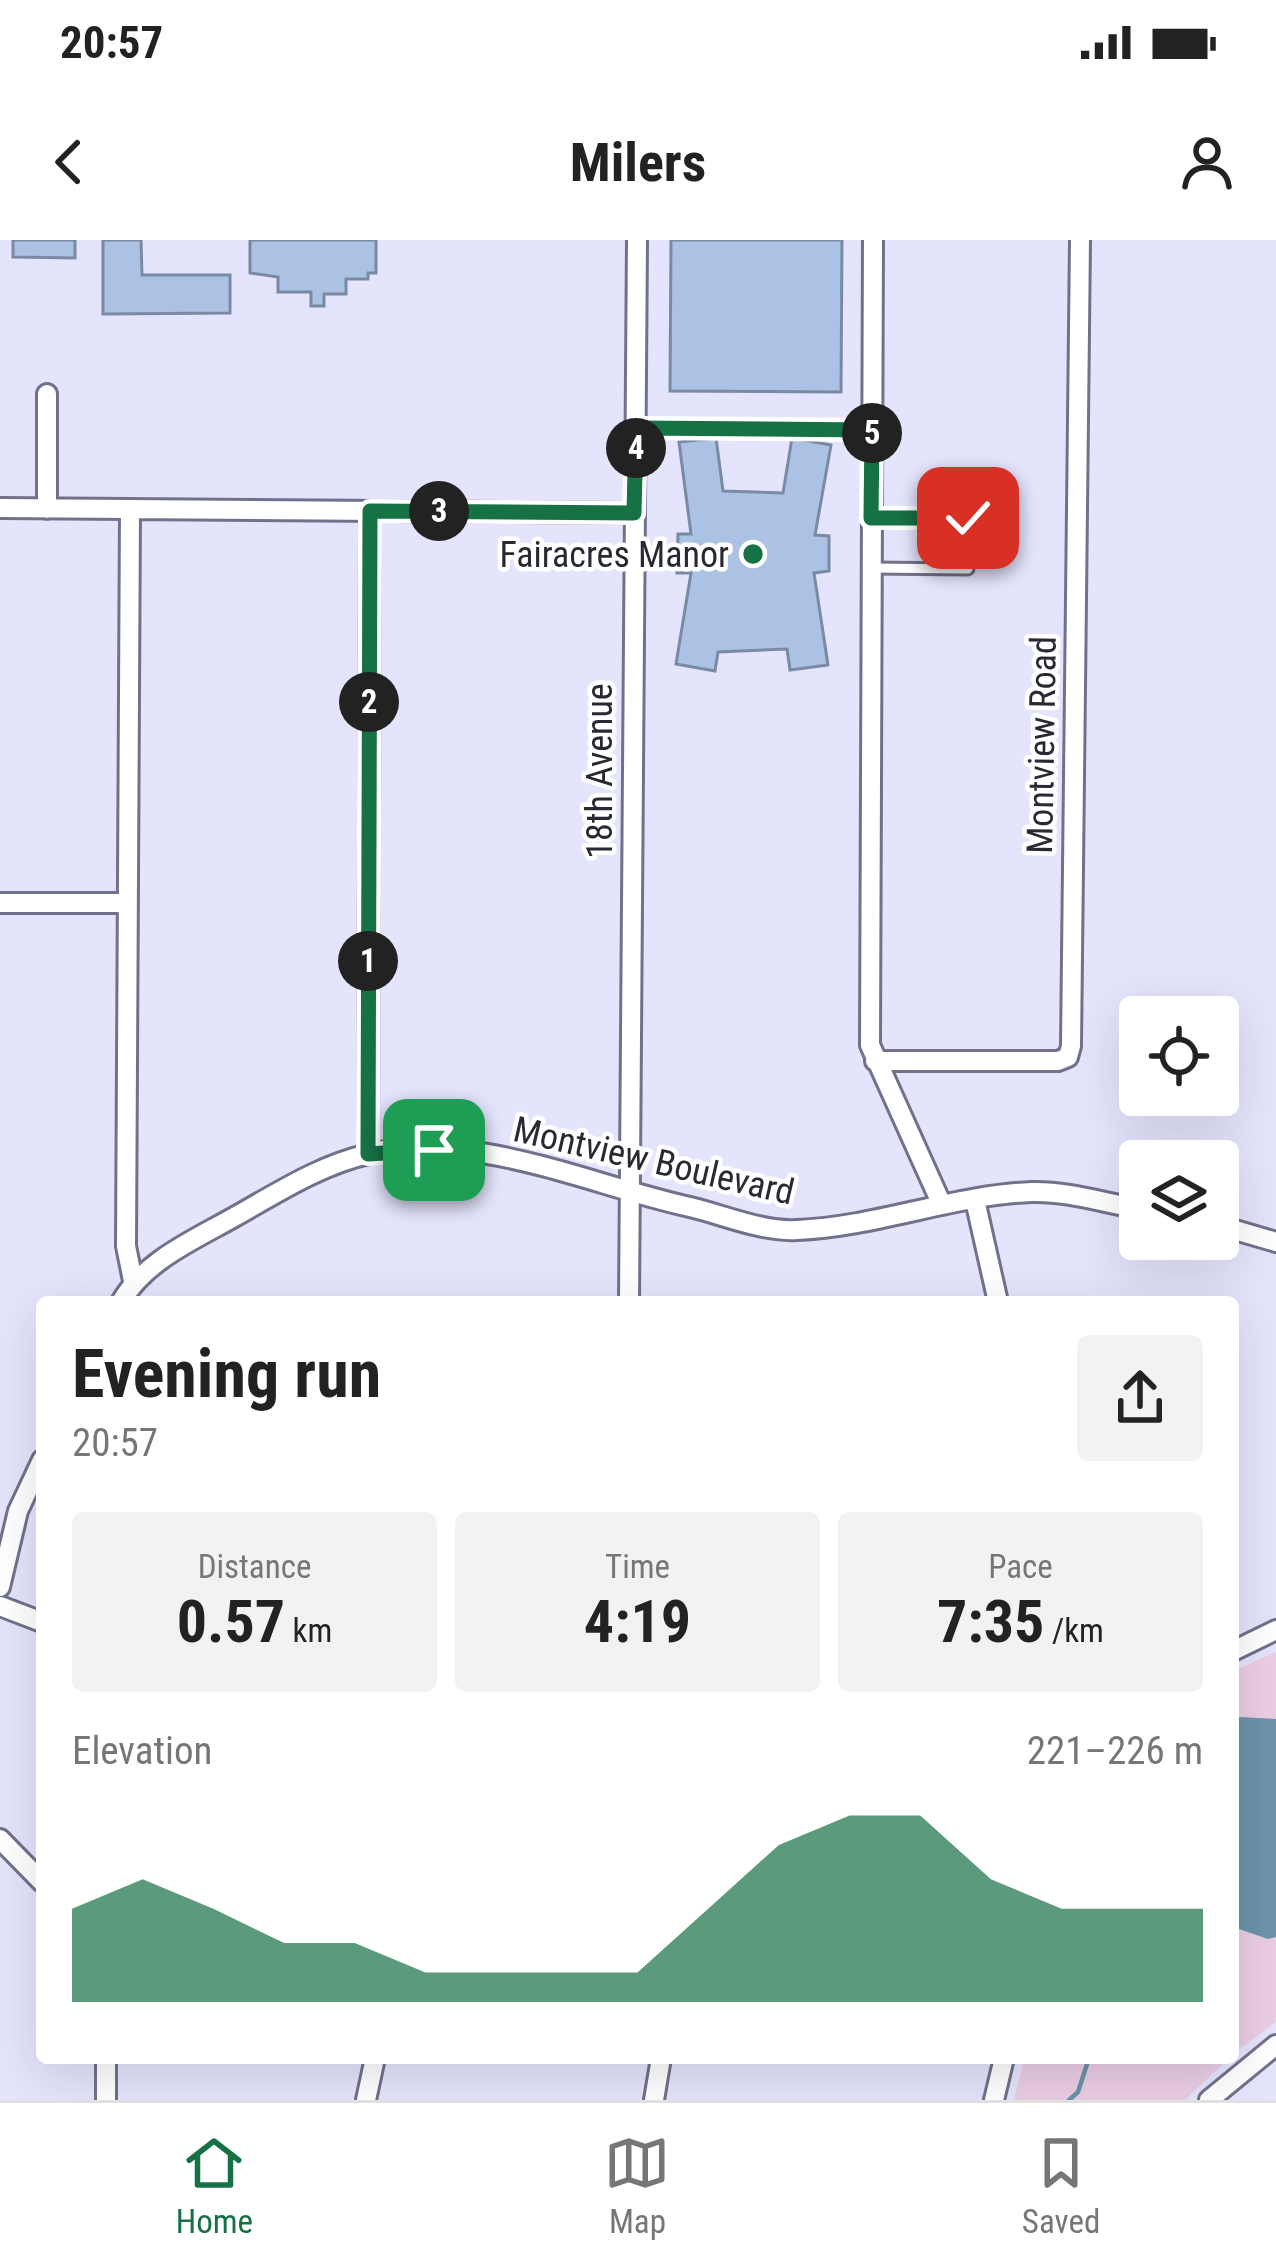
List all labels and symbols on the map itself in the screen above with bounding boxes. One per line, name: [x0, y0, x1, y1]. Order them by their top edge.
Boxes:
pin: 5: [842, 403, 902, 463]
pin: 4: [606, 418, 666, 478]
pin: [917, 467, 1019, 569]
pin: 3: [409, 481, 469, 541]
place label: Fairacres Manor: [500, 534, 729, 576]
marker: Fairacres Manor: [740, 541, 766, 567]
street label: Montview Road: [1019, 636, 1065, 854]
pin: 2: [339, 672, 399, 732]
street label: 18th Avenue: [579, 683, 621, 859]
pin: 1: [338, 931, 398, 991]
pin: [383, 1099, 485, 1201]
street label: Montview Boulevard: [509, 1108, 798, 1214]

